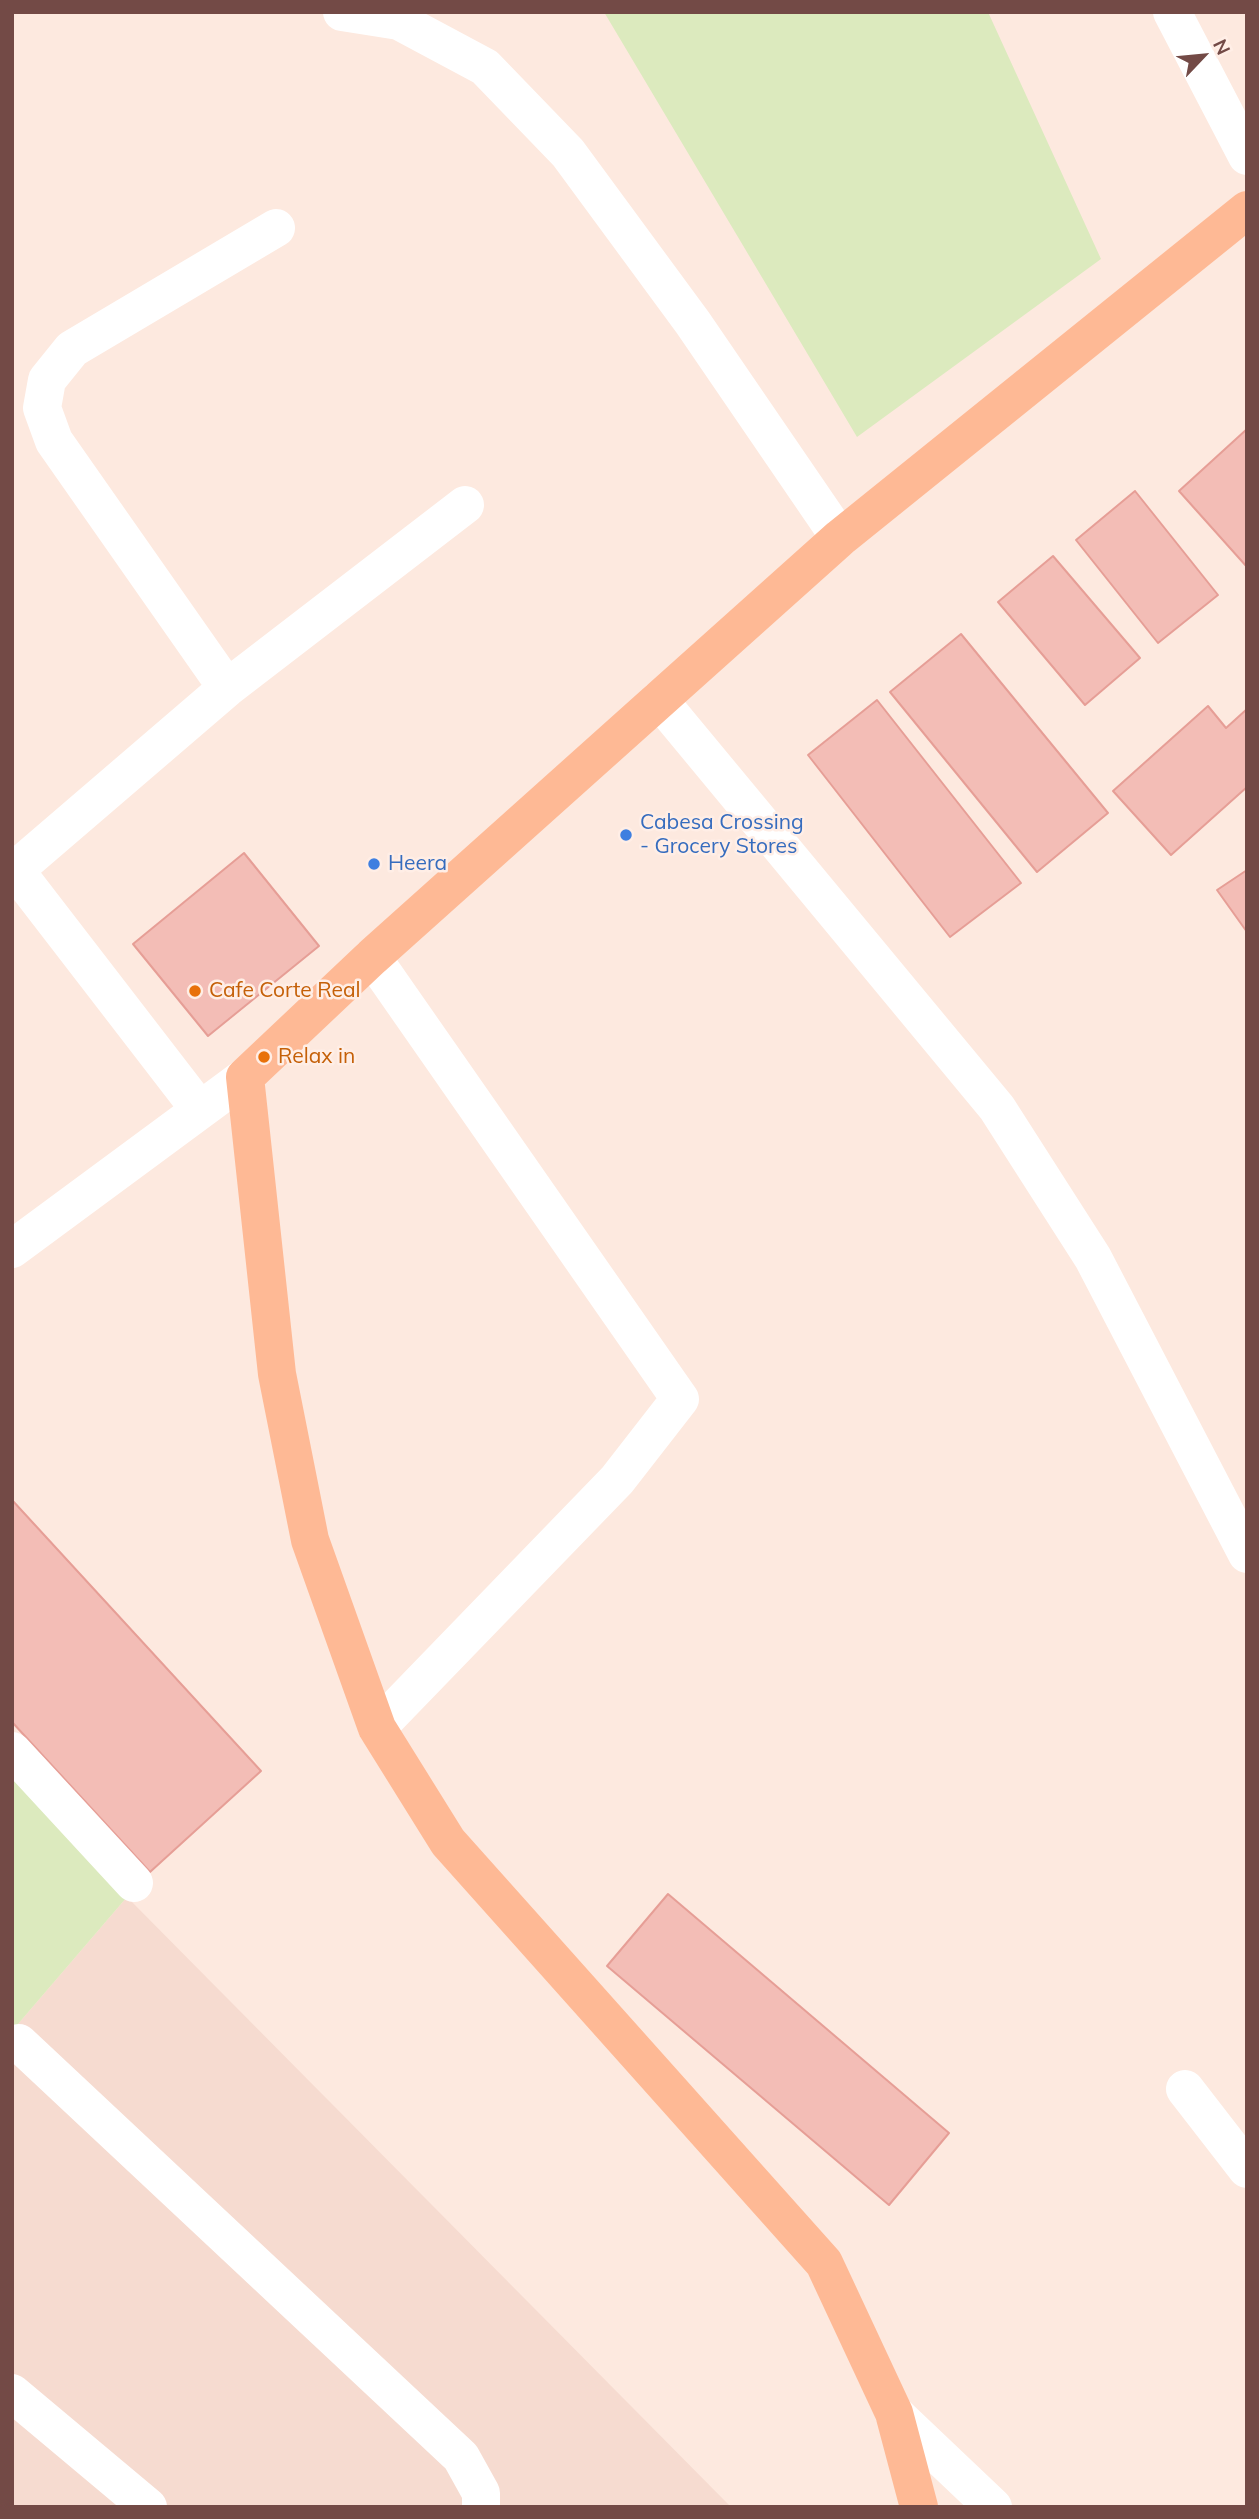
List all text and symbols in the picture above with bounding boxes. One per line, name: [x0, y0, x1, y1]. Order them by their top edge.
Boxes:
north arrow: [1168, 21, 1238, 91]
text: N: [1208, 35, 1236, 59]
place label: Cabesa Crossing - Grocery Stores: [640, 810, 804, 860]
marker: Cabesa Crossing - Grocery Stores: [618, 827, 634, 843]
place label: Heera: [388, 851, 447, 877]
marker: Heera: [366, 856, 382, 872]
place label: Cafe Corte Real: [209, 978, 361, 1004]
marker: Cafe Corte Real: [187, 983, 203, 999]
place label: Relax in: [278, 1044, 355, 1070]
marker: Relax in: [256, 1049, 272, 1065]

